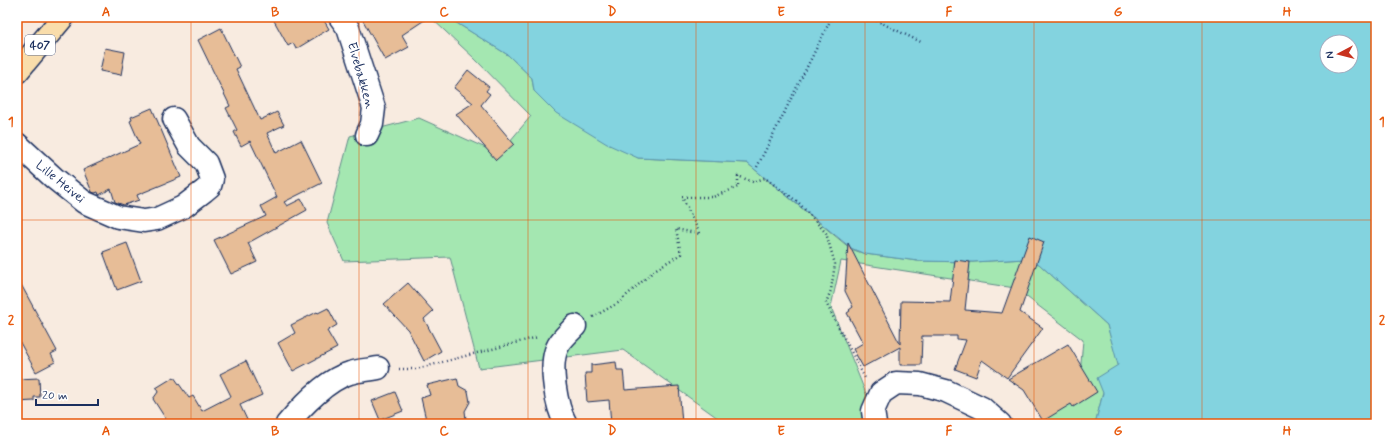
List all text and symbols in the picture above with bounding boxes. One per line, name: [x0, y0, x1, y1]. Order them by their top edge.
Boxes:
text: A: [102, 4, 110, 21]
text: B: [271, 4, 280, 21]
text: C: [439, 4, 449, 21]
text: D: [608, 4, 617, 21]
text: E: [777, 4, 785, 21]
text: F: [946, 4, 953, 21]
text: G: [1114, 4, 1123, 21]
text: H: [1283, 4, 1292, 21]
north arrow: [1319, 34, 1359, 74]
road number: 407: [25, 35, 55, 55]
street label: Elvebakken: [343, 40, 378, 111]
text: N: [1323, 51, 1337, 60]
text: 1: [8, 114, 14, 131]
text: 1: [1379, 114, 1385, 131]
street label: Lille Heivei: [32, 157, 88, 207]
text: 2: [8, 312, 15, 329]
text: 2: [1379, 312, 1386, 329]
scale bar: [36, 381, 98, 407]
text: 20 m: [42, 388, 68, 404]
text: A: [102, 423, 110, 440]
text: B: [271, 423, 280, 440]
text: C: [439, 423, 449, 440]
text: D: [608, 423, 617, 440]
text: E: [777, 423, 785, 440]
text: F: [946, 423, 953, 440]
text: G: [1114, 423, 1123, 440]
text: H: [1283, 423, 1292, 440]

